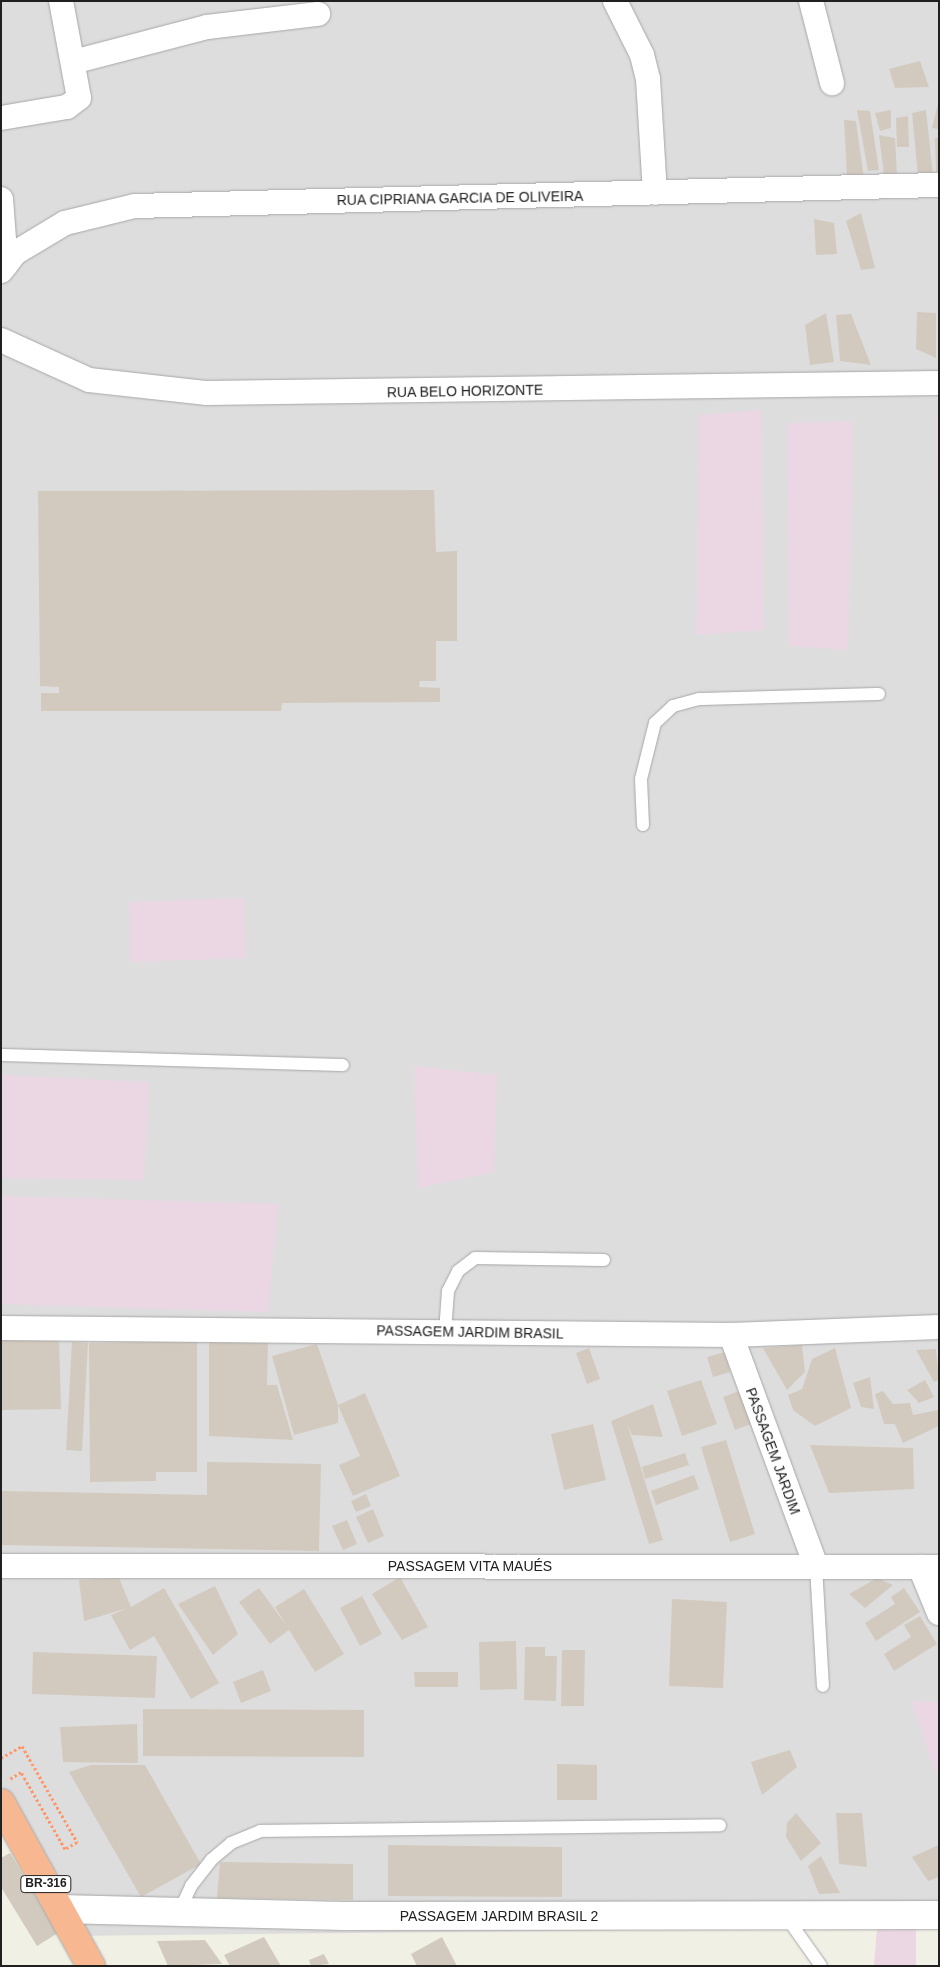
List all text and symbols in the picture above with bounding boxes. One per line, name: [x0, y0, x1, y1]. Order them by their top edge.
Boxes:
street label: RUA CIPRIANA GARCIA DE OLIVEIRA: [335, 187, 585, 209]
street label: RUA BELO HORIZONTE: [386, 381, 544, 401]
street label: PASSAGEM JARDIM BRASIL: [376, 1322, 564, 1342]
street label: PASSAGEM JARDIM: [742, 1385, 804, 1517]
street label: PASSAGEM VITA MAUÉS: [387, 1558, 553, 1574]
road number: BR-316: [20, 1875, 72, 1894]
street label: PASSAGEM JARDIM BRASIL 2: [400, 1908, 598, 1924]

